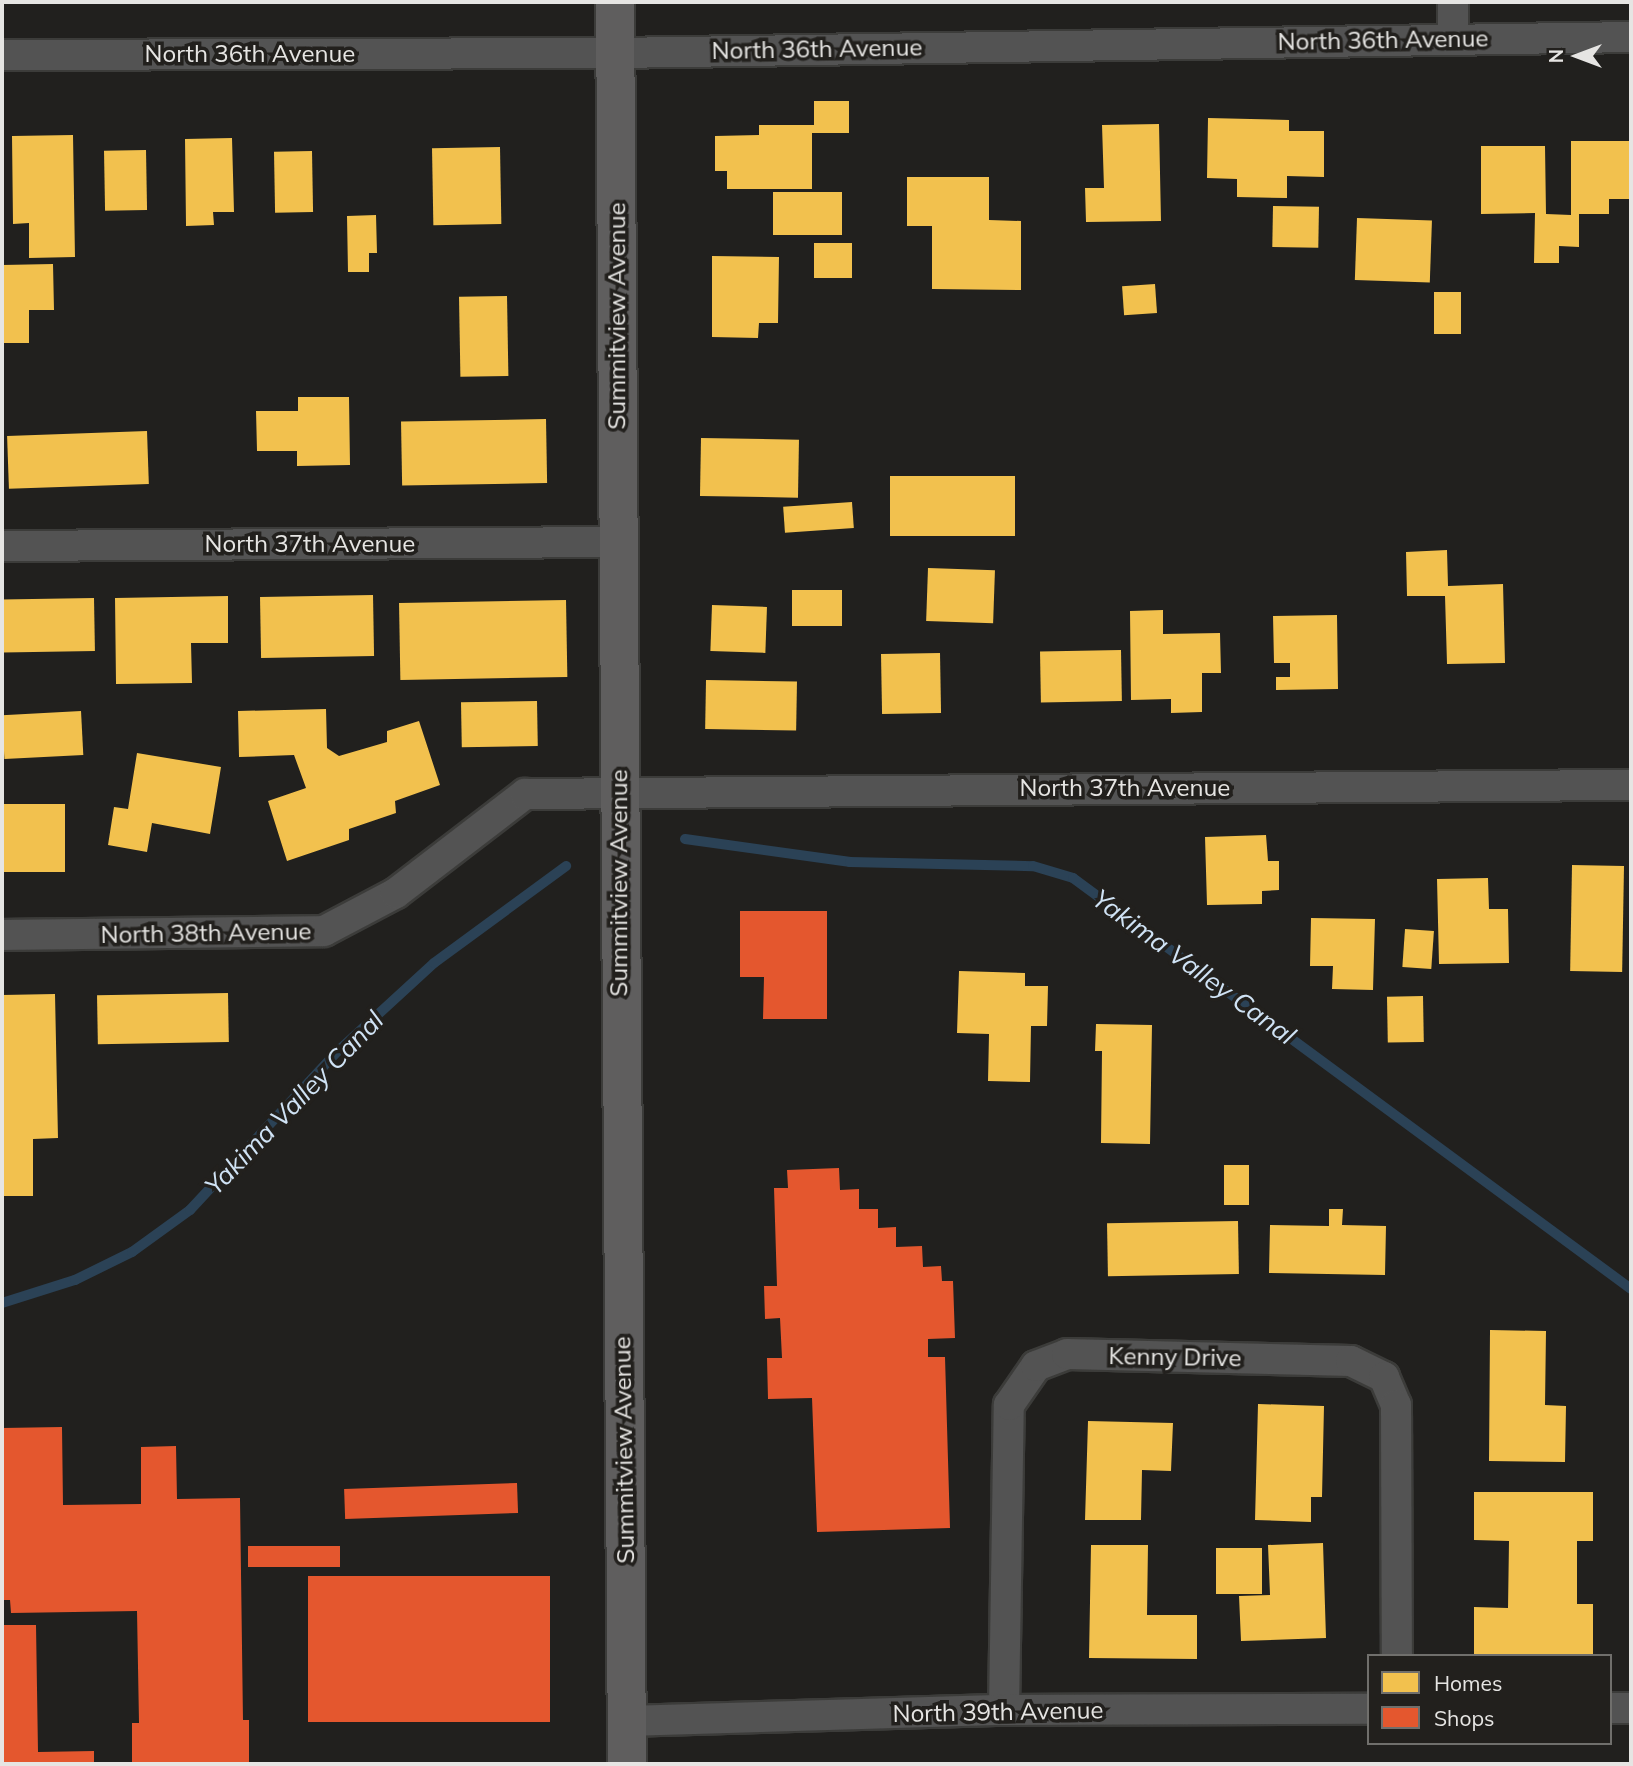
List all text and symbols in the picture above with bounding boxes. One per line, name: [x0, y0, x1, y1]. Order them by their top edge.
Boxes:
north arrow: [1542, 21, 1612, 91]
street label: North 36th Avenue: [1277, 24, 1489, 56]
street label: North 36th Avenue: [711, 33, 923, 65]
street label: North 36th Avenue: [145, 40, 355, 68]
text: N: [1544, 49, 1568, 63]
street label: Summitview Avenue: [603, 202, 631, 430]
street label: North 37th Avenue: [205, 530, 415, 558]
street label: Summitview Avenue: [605, 769, 633, 997]
street label: North 37th Avenue: [1020, 774, 1230, 802]
water label: Yakima Valley Canal: [1086, 883, 1302, 1051]
street label: North 38th Avenue: [100, 917, 312, 949]
water label: Yakima Valley Canal: [198, 1005, 390, 1201]
street label: Summitview Avenue: [608, 1336, 640, 1564]
street label: Kenny Drive: [1108, 1341, 1242, 1373]
legend: [1367, 1654, 1612, 1745]
text: Homes: [1434, 1670, 1502, 1696]
street label: North 39th Avenue: [892, 1696, 1104, 1728]
text: Shops: [1434, 1705, 1494, 1731]

